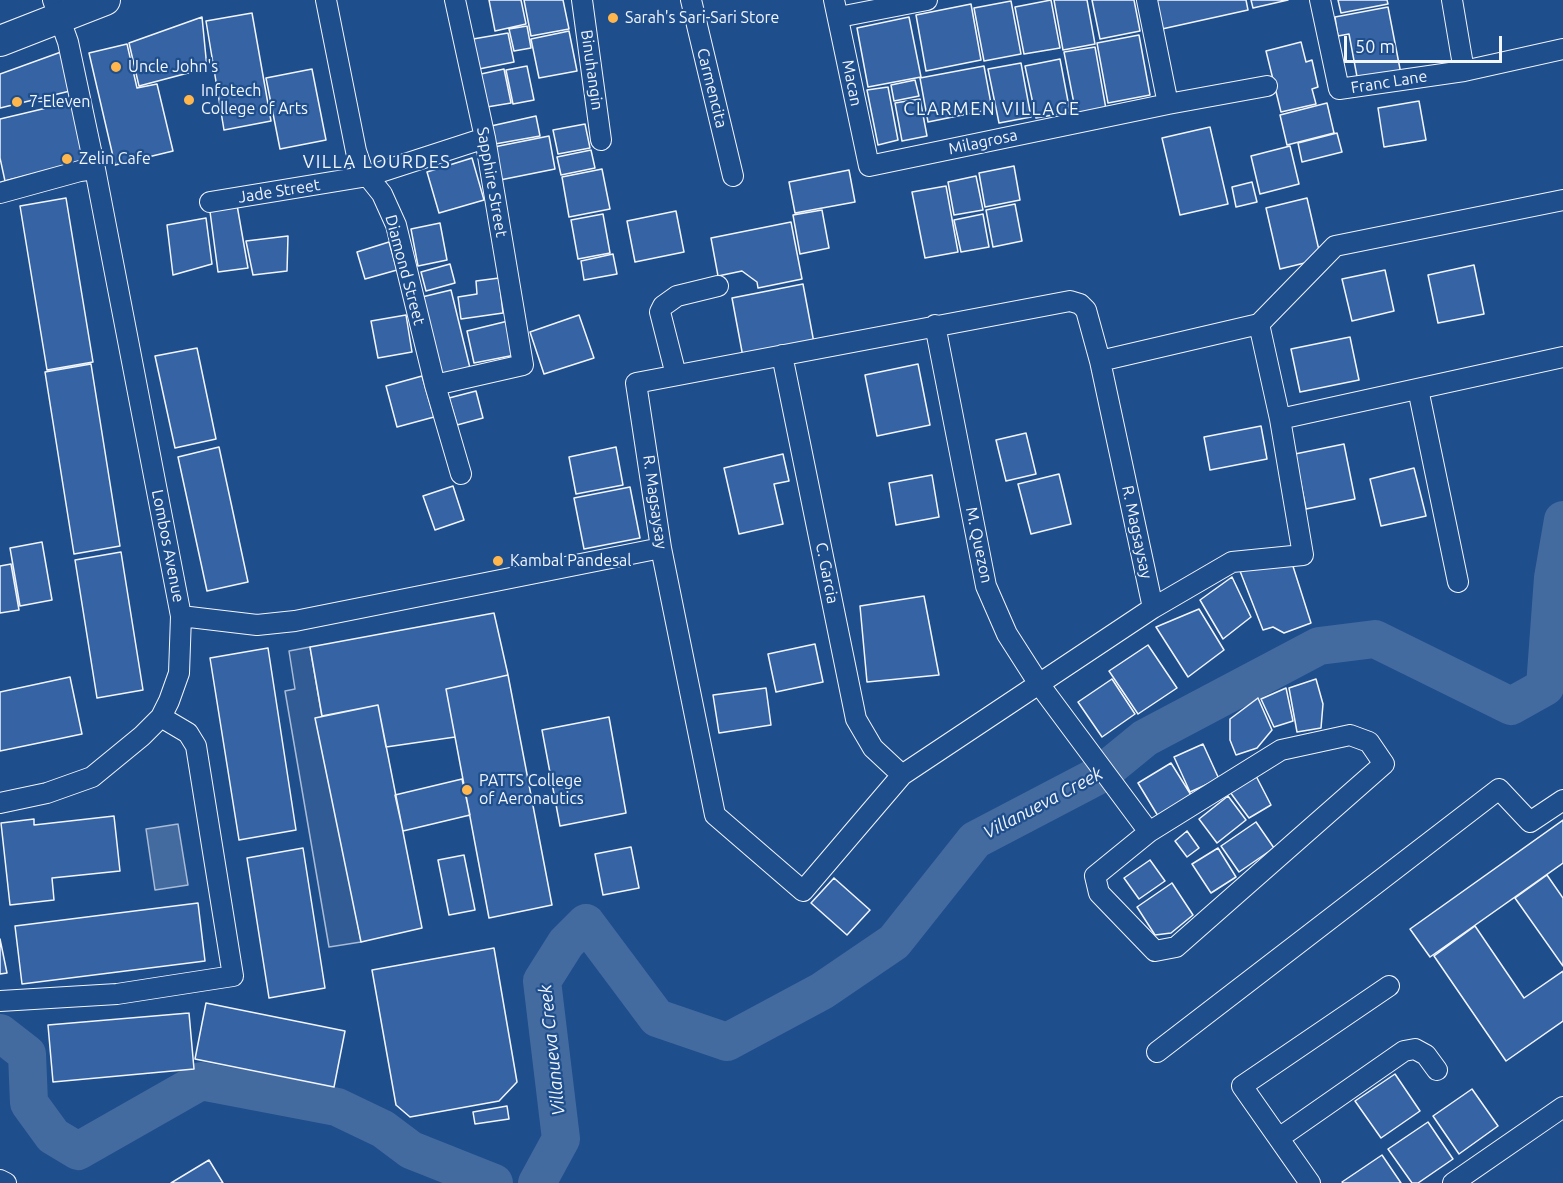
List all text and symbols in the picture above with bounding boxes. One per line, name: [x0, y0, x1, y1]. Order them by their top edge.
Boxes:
place label: Sarah's Sari-Sari Store: [625, 8, 779, 28]
marker: Sarah's Sari-Sari Store: [606, 11, 620, 25]
scale bar: [1347, 24, 1504, 62]
street label: Binuhangin: [577, 29, 607, 111]
text: 50 m: [1355, 36, 1395, 56]
street label: Carmencita: [693, 46, 731, 130]
place label: Uncle John's: [128, 57, 218, 77]
street label: Macan: [838, 58, 866, 108]
marker: Uncle John's: [109, 60, 123, 74]
street label: Franc Lane: [1349, 66, 1429, 98]
place label: Infotech College of Arts: [201, 81, 308, 119]
place label: 7-Eleven: [29, 92, 90, 112]
marker: Infotech College of Arts: [182, 93, 196, 107]
marker: 7-Eleven: [10, 95, 24, 109]
district label: CLARMEN VILLAGE: [903, 98, 1081, 120]
street label: Sapphire Street: [473, 125, 511, 239]
street label: Milagrosa: [947, 125, 1019, 159]
place label: Zelin Cafe: [79, 149, 151, 169]
district label: VILLA LOURDES: [303, 151, 451, 173]
marker: Zelin Cafe: [60, 152, 74, 166]
street label: Jade Street: [237, 175, 321, 207]
street label: Diamond Street: [381, 213, 429, 327]
street label: R. Magsaysay: [639, 454, 671, 550]
street label: R. Magsaysay: [1118, 484, 1156, 580]
street label: Lombos Avenue: [148, 488, 188, 604]
street label: M. Quezon: [962, 505, 996, 585]
street label: C. Garcia: [812, 541, 842, 605]
place label: Kambal Pandesal: [510, 551, 632, 571]
marker: Kambal Pandesal: [491, 554, 505, 568]
water label: Villanueva Creek: [980, 762, 1106, 844]
place label: PATTS College of Aeronautics: [479, 771, 584, 809]
marker: PATTS College of Aeronautics: [460, 783, 474, 797]
water label: Villanueva Creek: [534, 983, 570, 1117]

